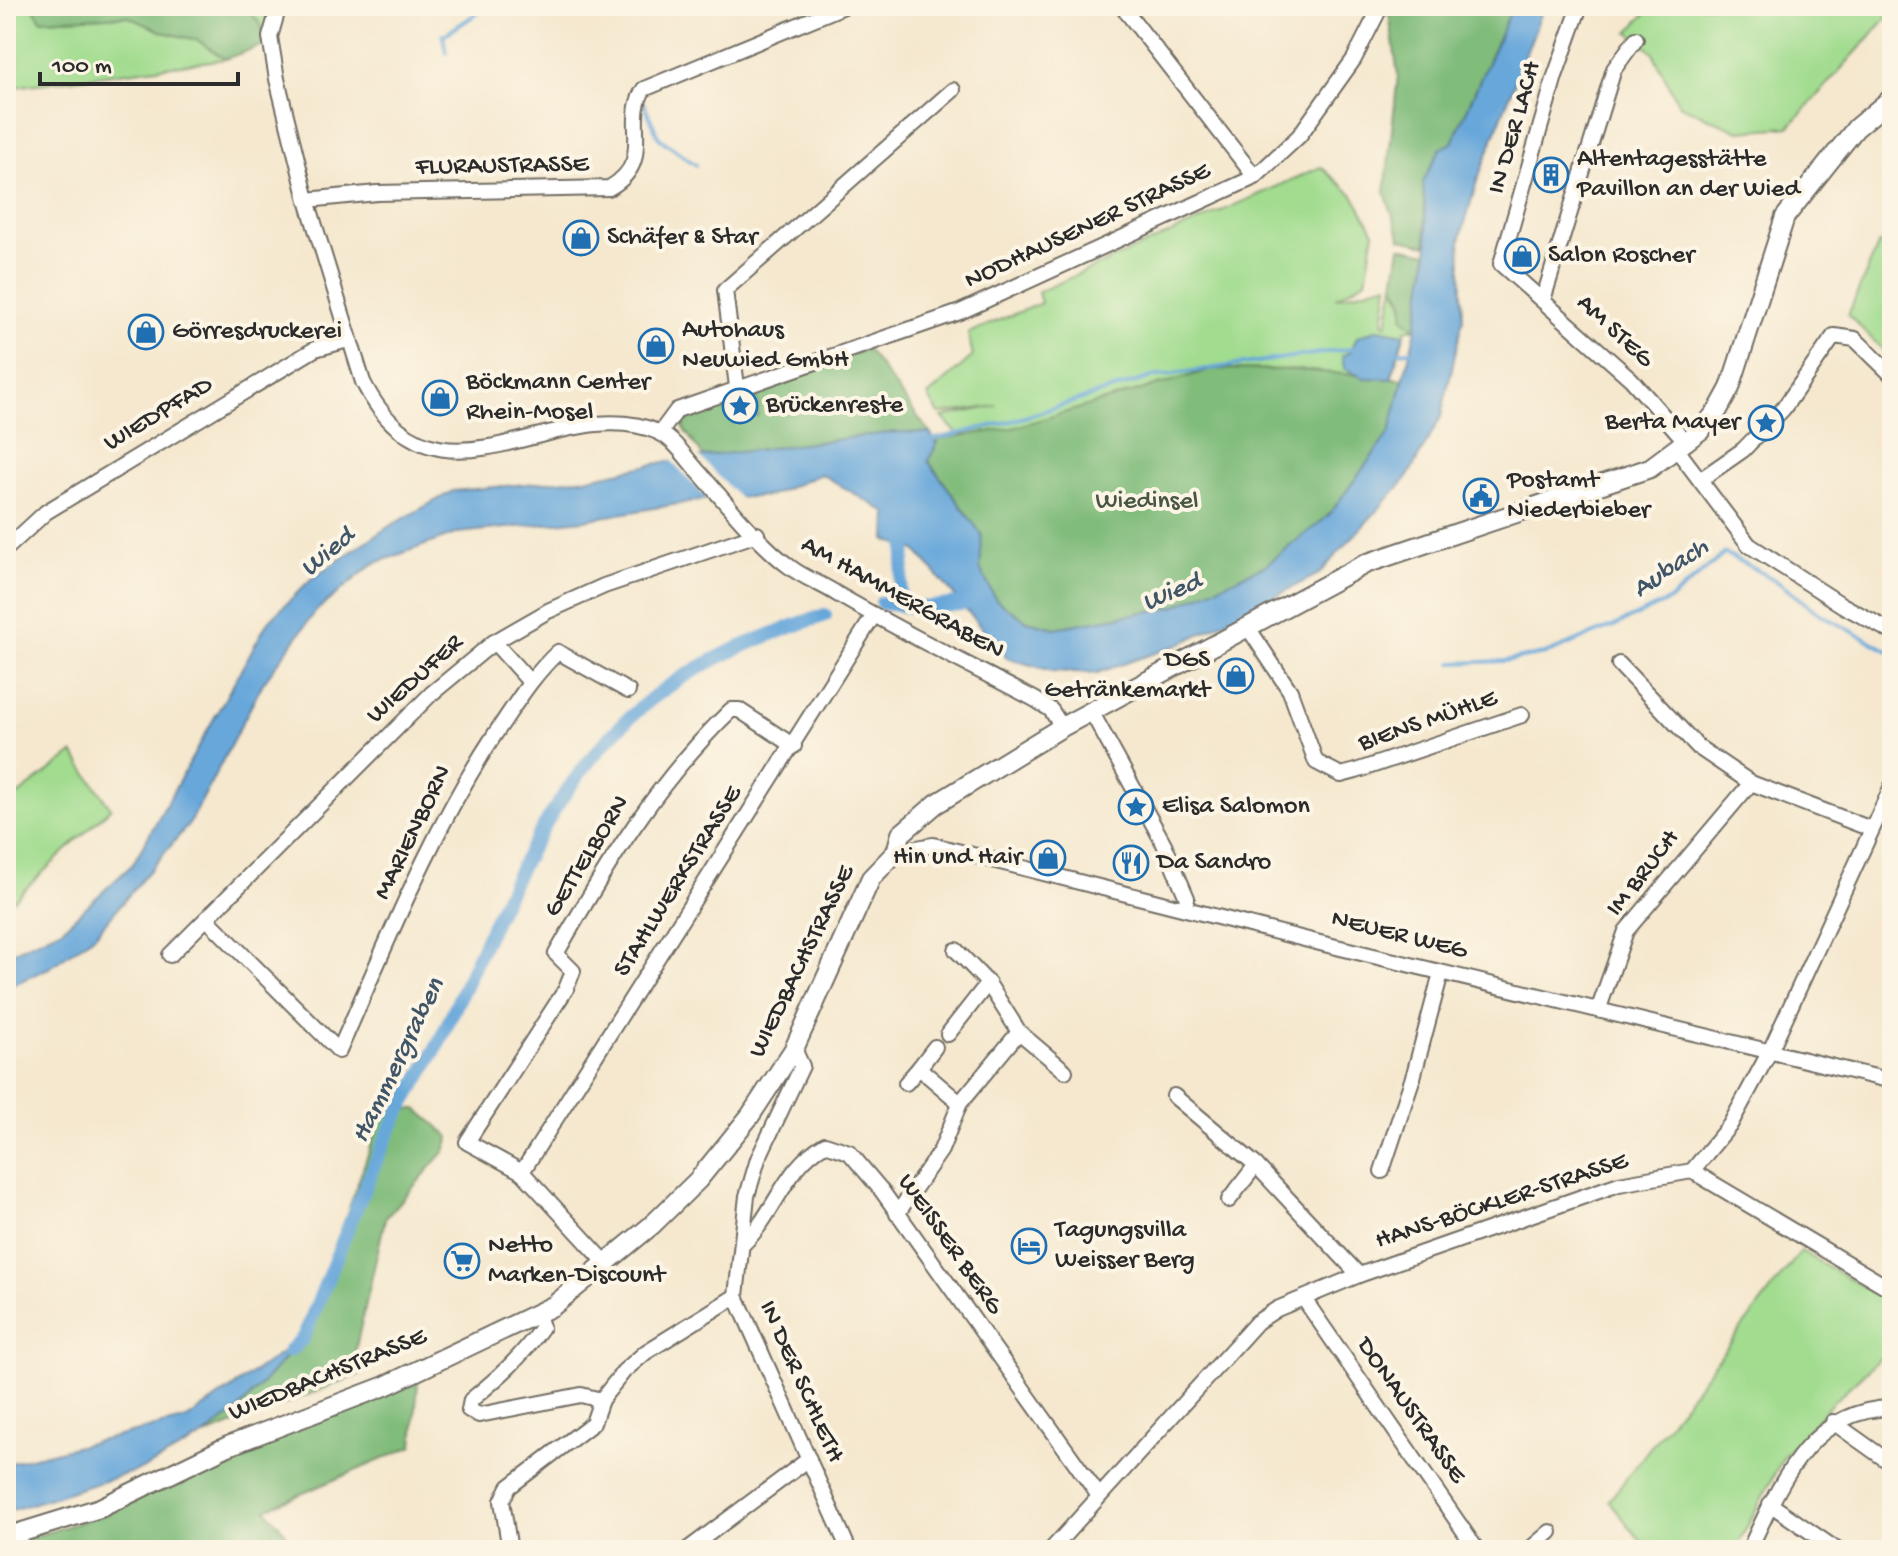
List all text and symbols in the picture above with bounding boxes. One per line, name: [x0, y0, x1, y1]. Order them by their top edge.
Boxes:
scale bar: [40, 36, 238, 86]
text: 100 m: [51, 53, 112, 82]
street label: IN DER LACH: [1482, 58, 1550, 198]
place label: Altentagesstätte Pavillon an der Wied: [1576, 145, 1801, 206]
street label: FLURAUSTRASSE: [414, 150, 590, 184]
street label: NODHAUSENER STRASSE: [960, 156, 1216, 298]
building icon: Altentagesstätte Pavillon an der Wied: [1532, 156, 1570, 194]
shop icon: Schäfer & Star: [562, 219, 600, 257]
place label: Schäfer & Star: [607, 223, 760, 254]
shop icon: Salon Roscher: [1503, 237, 1541, 275]
place label: Salon Roscher: [1548, 241, 1697, 272]
street label: AM STEG: [1569, 289, 1660, 377]
shop icon: Görresdruckerei: [127, 313, 165, 351]
place label: Autohaus Neuwied GmbH: [682, 316, 849, 377]
place label: Görresdruckerei: [172, 317, 342, 348]
shop icon: Autohaus Neuwied GmbH: [637, 327, 675, 365]
place label: Böckmann Center Rhein-Mosel: [465, 368, 653, 429]
street label: WIEDPFAD: [99, 370, 219, 460]
shop icon: Böckmann Center Rhein-Mosel: [421, 379, 459, 417]
place icon: Brückenreste: [721, 387, 759, 425]
place label: Brückenreste: [765, 391, 904, 422]
place icon: Berta Mayer: [1747, 404, 1785, 442]
place label: Berta Mayer: [1604, 408, 1743, 439]
place label: Postamt Niederbieber: [1506, 466, 1653, 527]
public building icon: Postamt Niederbieber: [1462, 477, 1500, 515]
park label: Wiedinsel: [1095, 487, 1199, 518]
water label: Wied: [294, 519, 364, 585]
street label: AM HAMMERGRABEN: [795, 530, 1009, 668]
water label: Aubach: [1627, 531, 1716, 606]
water label: Wied: [1138, 565, 1209, 620]
street label: WIEDUFER: [361, 628, 472, 732]
place label: DGS Getränkemarkt: [1044, 646, 1212, 707]
shop icon: DGS Getränkemarkt: [1217, 657, 1255, 695]
street label: BIENS MÜHLE: [1354, 684, 1502, 761]
street label: MARIENBORN: [368, 761, 460, 905]
street label: STAHLWERKSTRASSE: [608, 780, 751, 983]
place icon: Elisa Salomon: [1117, 788, 1155, 826]
street label: GETTELBORN: [538, 790, 638, 924]
place label: Elisa Salomon: [1162, 792, 1310, 823]
street label: IM BRUCH: [1601, 824, 1687, 923]
shop icon: Hin und Hair: [1029, 839, 1067, 877]
place label: Hin und Hair: [893, 843, 1025, 874]
restaurant icon: Da Sandro: [1112, 844, 1150, 882]
place label: Da Sandro: [1155, 848, 1271, 879]
street label: WIEDBACHSTRASSE: [743, 860, 863, 1063]
street label: NEUER WEG: [1328, 904, 1472, 968]
water label: Hammergraben: [345, 972, 453, 1149]
street label: HANS-BÖCKLER-STRASSE: [1372, 1146, 1633, 1257]
street label: WEISSER BERG: [889, 1169, 1010, 1322]
place label: Tagungsvilla Weisser Berg: [1053, 1216, 1195, 1277]
hotel icon: Tagungsvilla Weisser Berg: [1010, 1227, 1048, 1265]
place label: Netto Marken-Discount: [488, 1231, 667, 1292]
supermarket icon: Netto Marken-Discount: [443, 1242, 481, 1280]
street label: IN DER SCHLETH: [750, 1296, 850, 1468]
street label: WIEDBACHSTRASSE: [225, 1322, 432, 1430]
street label: DONAUSTRASSE: [1347, 1330, 1472, 1491]

